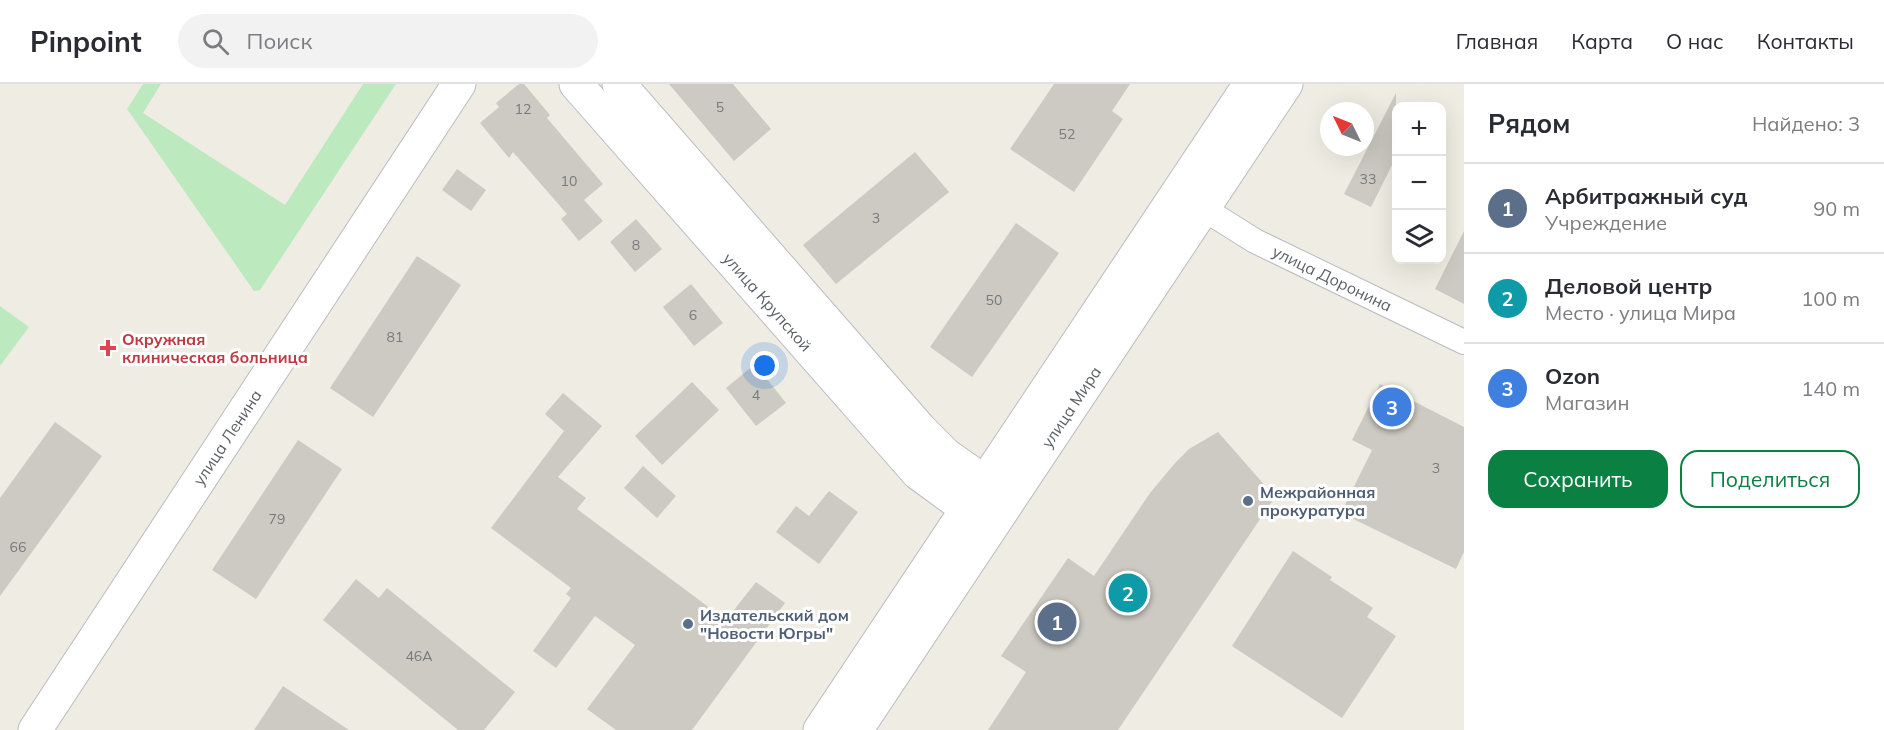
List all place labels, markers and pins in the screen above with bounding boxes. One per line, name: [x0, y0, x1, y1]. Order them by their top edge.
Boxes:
place label: Окружная клиническая больница: [122, 329, 308, 367]
marker: Окружная клиническая больница: [99, 339, 117, 357]
pin: 3: [1372, 384, 1412, 430]
place label: Межрайонная прокуратура: [1260, 482, 1375, 520]
marker: Межрайонная прокуратура: [1241, 494, 1255, 508]
pin: 2: [1108, 570, 1148, 616]
pin: 1: [1038, 600, 1076, 644]
place label: Издательский дом "Новости Югры": [700, 605, 849, 643]
marker: Издательский дом "Новости Югры": [681, 617, 695, 631]

